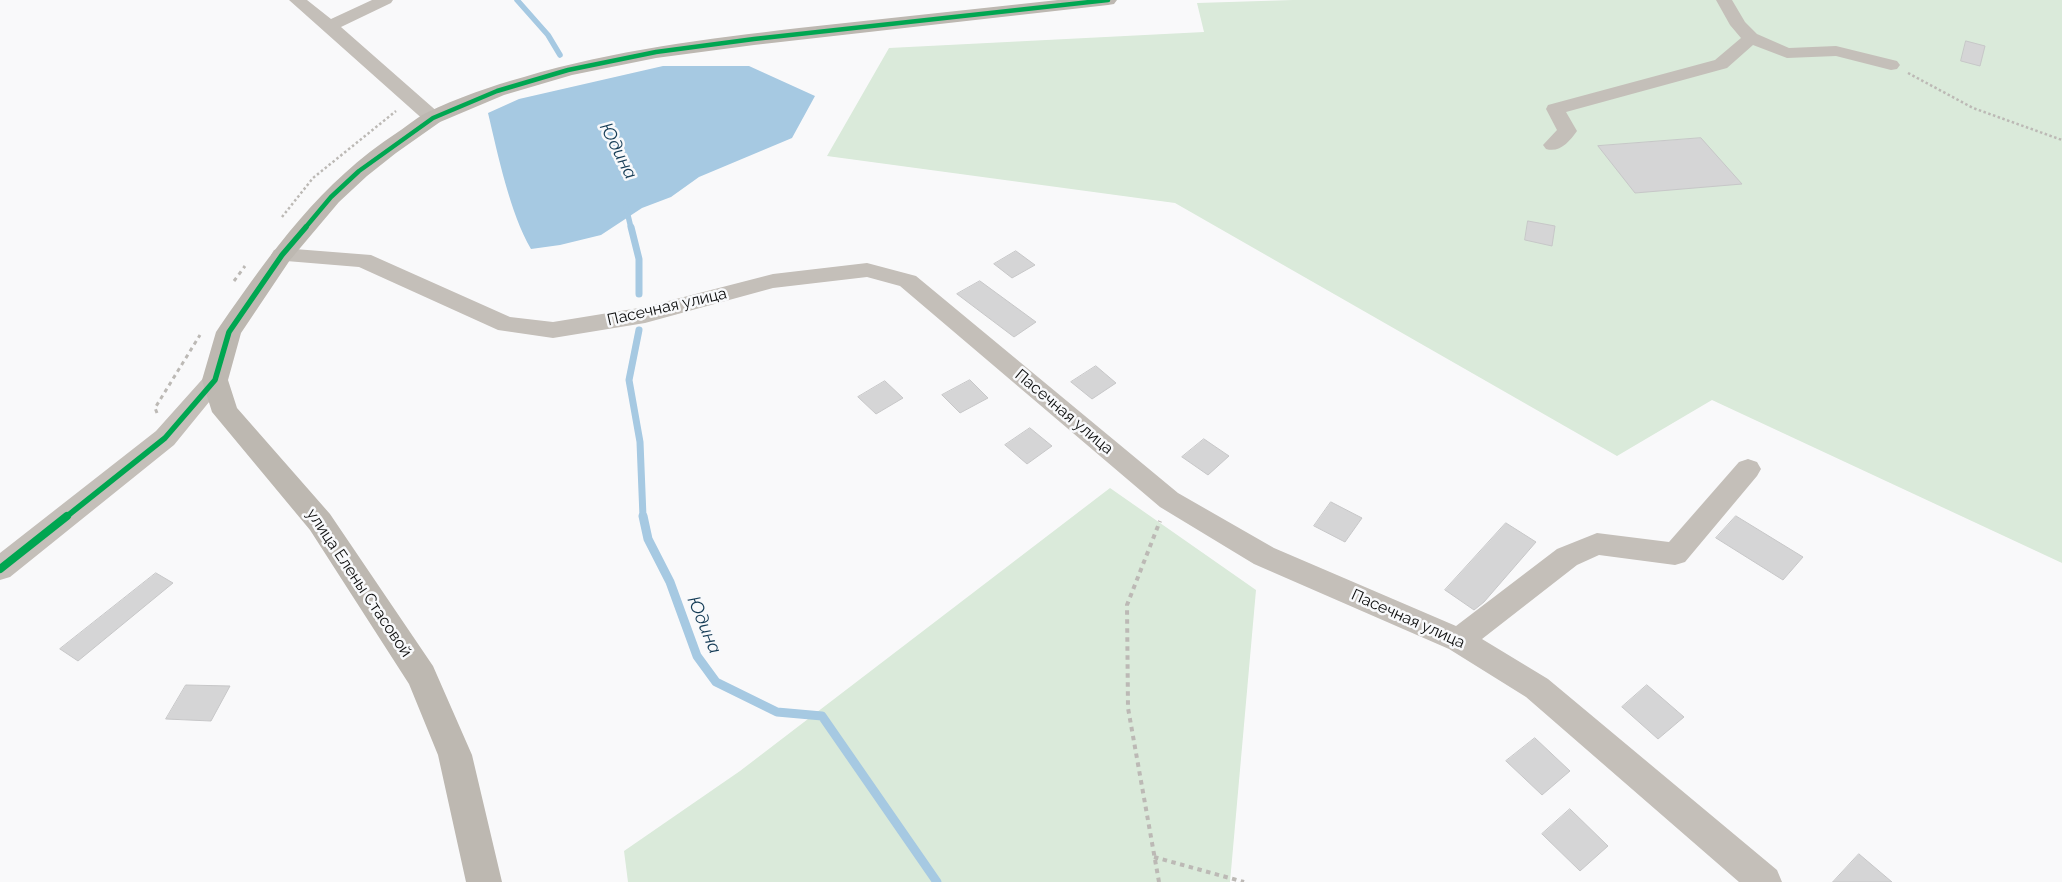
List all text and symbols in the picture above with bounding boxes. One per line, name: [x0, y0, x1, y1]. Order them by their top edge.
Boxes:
water label: Юдина: [595, 119, 641, 183]
street label: Пасечная улица: [605, 284, 729, 330]
street label: Пасечная улица: [1011, 365, 1117, 459]
street label: улица Елены Стасовой: [302, 505, 416, 661]
street label: Пасечная улица: [1348, 585, 1468, 653]
water label: Юдина: [682, 593, 726, 657]

